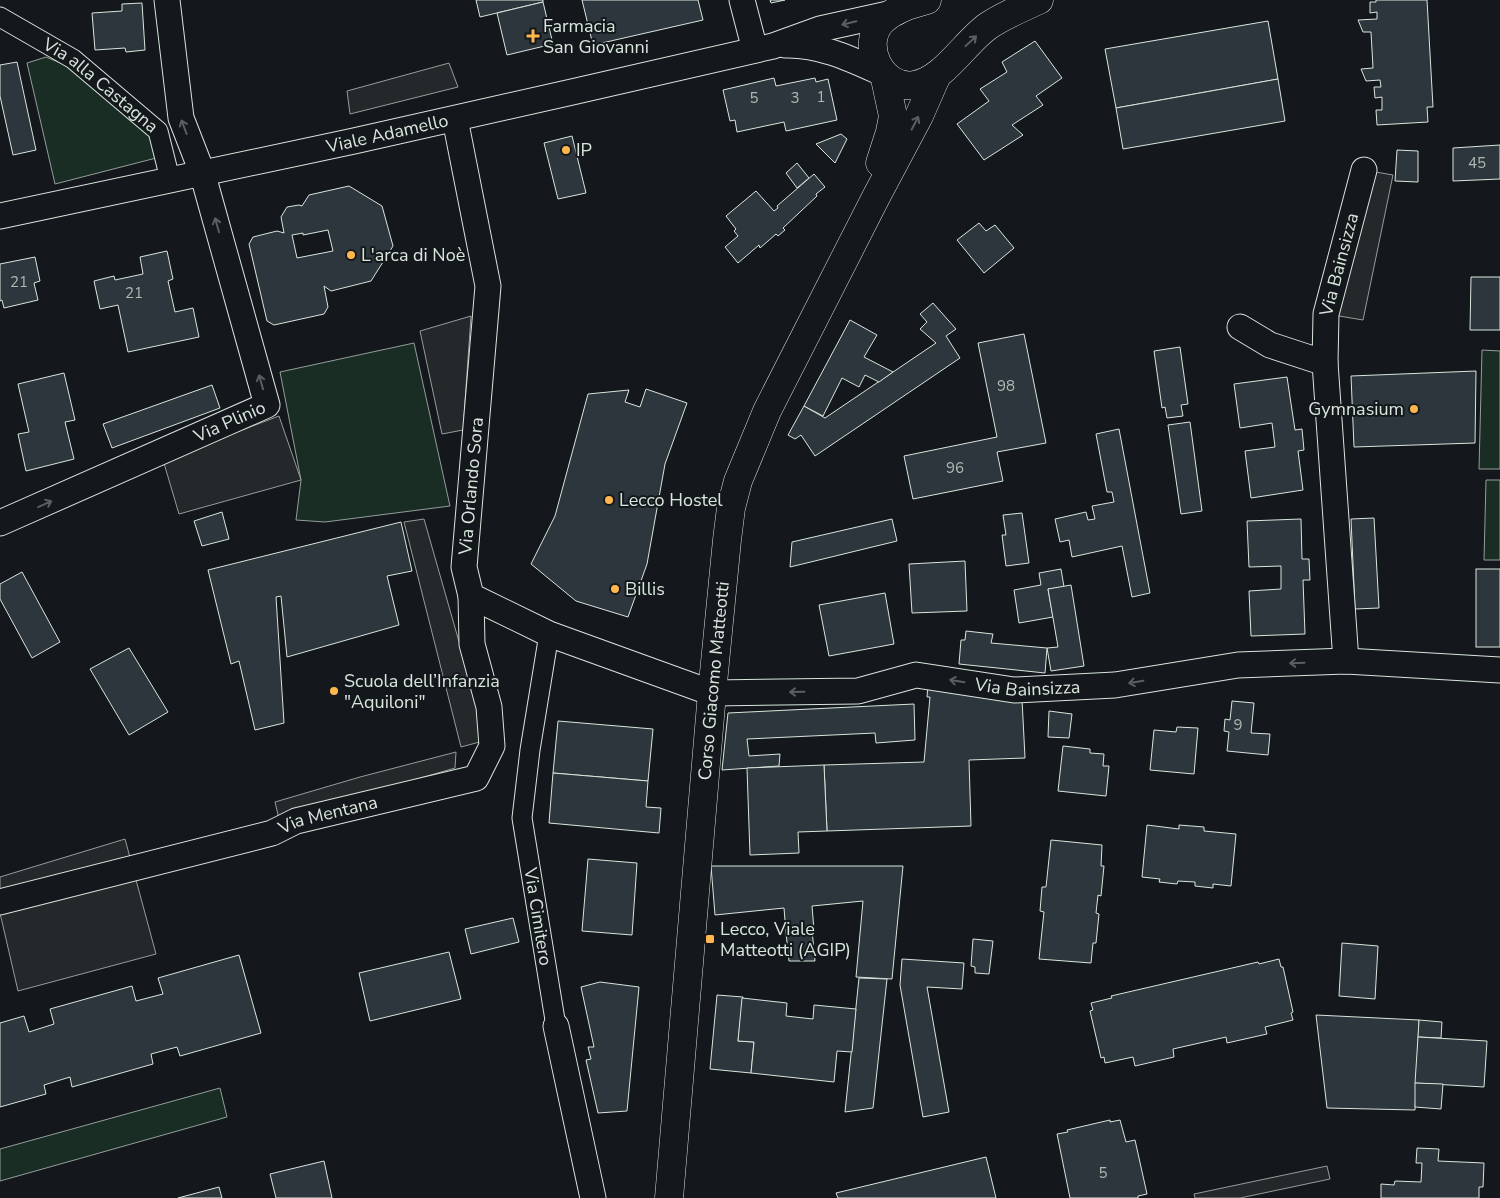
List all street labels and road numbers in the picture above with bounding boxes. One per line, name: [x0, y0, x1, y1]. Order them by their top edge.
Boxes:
street label: Via alla Castagna: [38, 32, 164, 138]
street label: Viale Adamello: [323, 108, 451, 159]
street label: Via Bainsizza: [1314, 210, 1364, 320]
street label: Via Plinio: [189, 395, 269, 448]
street label: Via Orlando Sora: [453, 416, 489, 557]
street label: Corso Giacomo Matteotti: [693, 580, 735, 781]
street label: Via Bainsizza: [972, 672, 1081, 702]
street label: Via Mentana: [273, 790, 380, 840]
street label: Via Cimitero: [518, 865, 558, 967]

